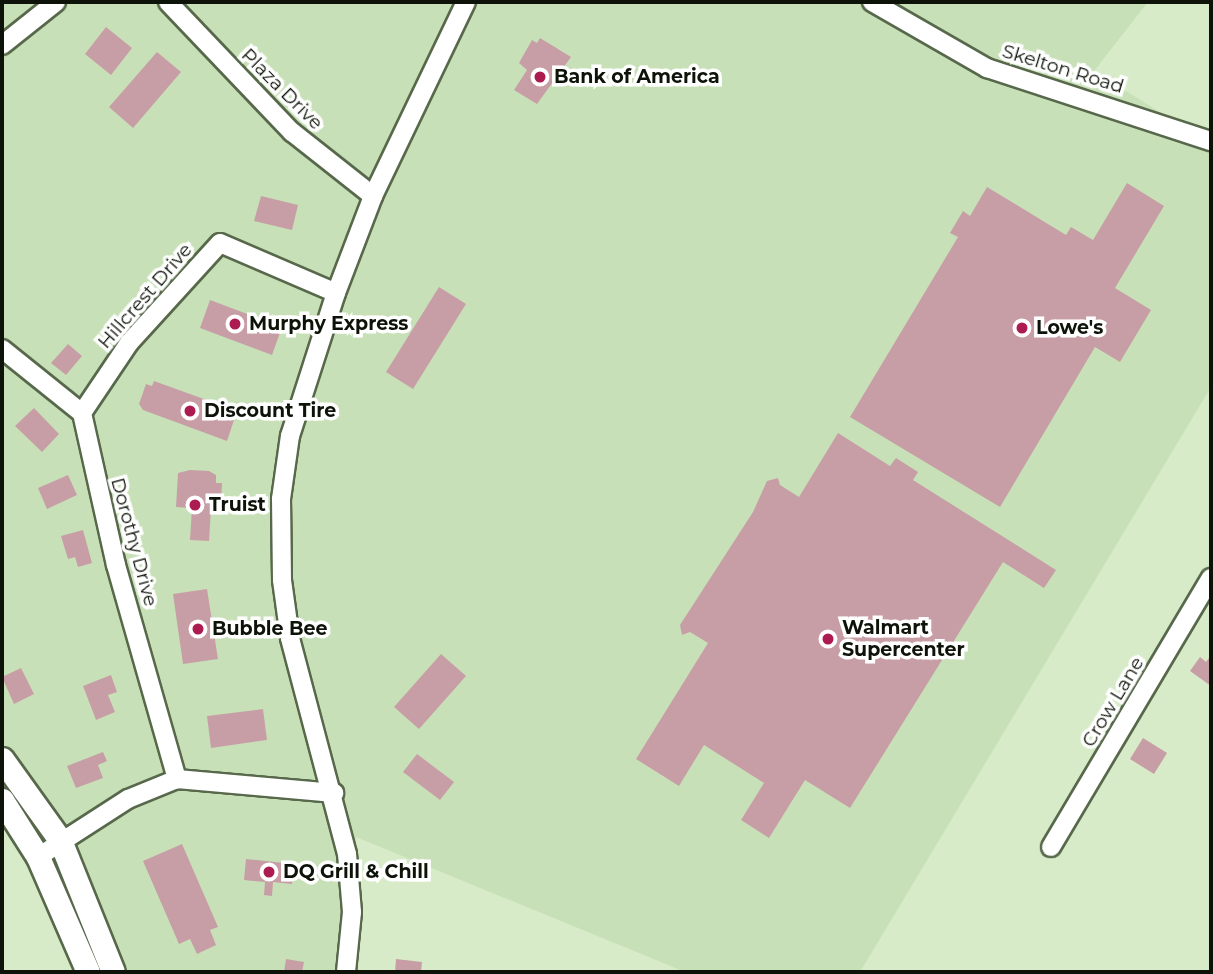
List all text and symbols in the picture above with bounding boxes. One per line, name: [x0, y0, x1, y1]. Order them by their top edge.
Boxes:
street label: Skelton Road: [999, 40, 1127, 98]
street label: Plaza Drive: [237, 44, 327, 134]
place label: Bank of America: [554, 66, 720, 88]
marker: Bank of America: [532, 69, 548, 85]
street label: Hillcrest Drive: [93, 239, 197, 353]
place label: Murphy Express: [249, 313, 408, 335]
marker: Murphy Express: [227, 316, 243, 332]
place label: Lowe's: [1036, 317, 1103, 339]
marker: Lowe's: [1014, 320, 1030, 336]
place label: Discount Tire: [204, 400, 336, 422]
marker: Discount Tire: [182, 403, 198, 419]
street label: Dorothy Drive: [106, 475, 162, 609]
place label: Truist: [209, 494, 266, 516]
marker: Truist: [187, 497, 203, 513]
place label: Walmart Supercenter: [842, 617, 965, 661]
place label: Bubble Bee: [212, 618, 327, 640]
marker: Bubble Bee: [190, 621, 206, 637]
marker: Walmart Supercenter: [820, 631, 836, 647]
street label: Crow Lane: [1077, 653, 1149, 751]
place label: DQ Grill & Chill: [283, 861, 429, 883]
marker: DQ Grill & Chill: [261, 864, 277, 880]

